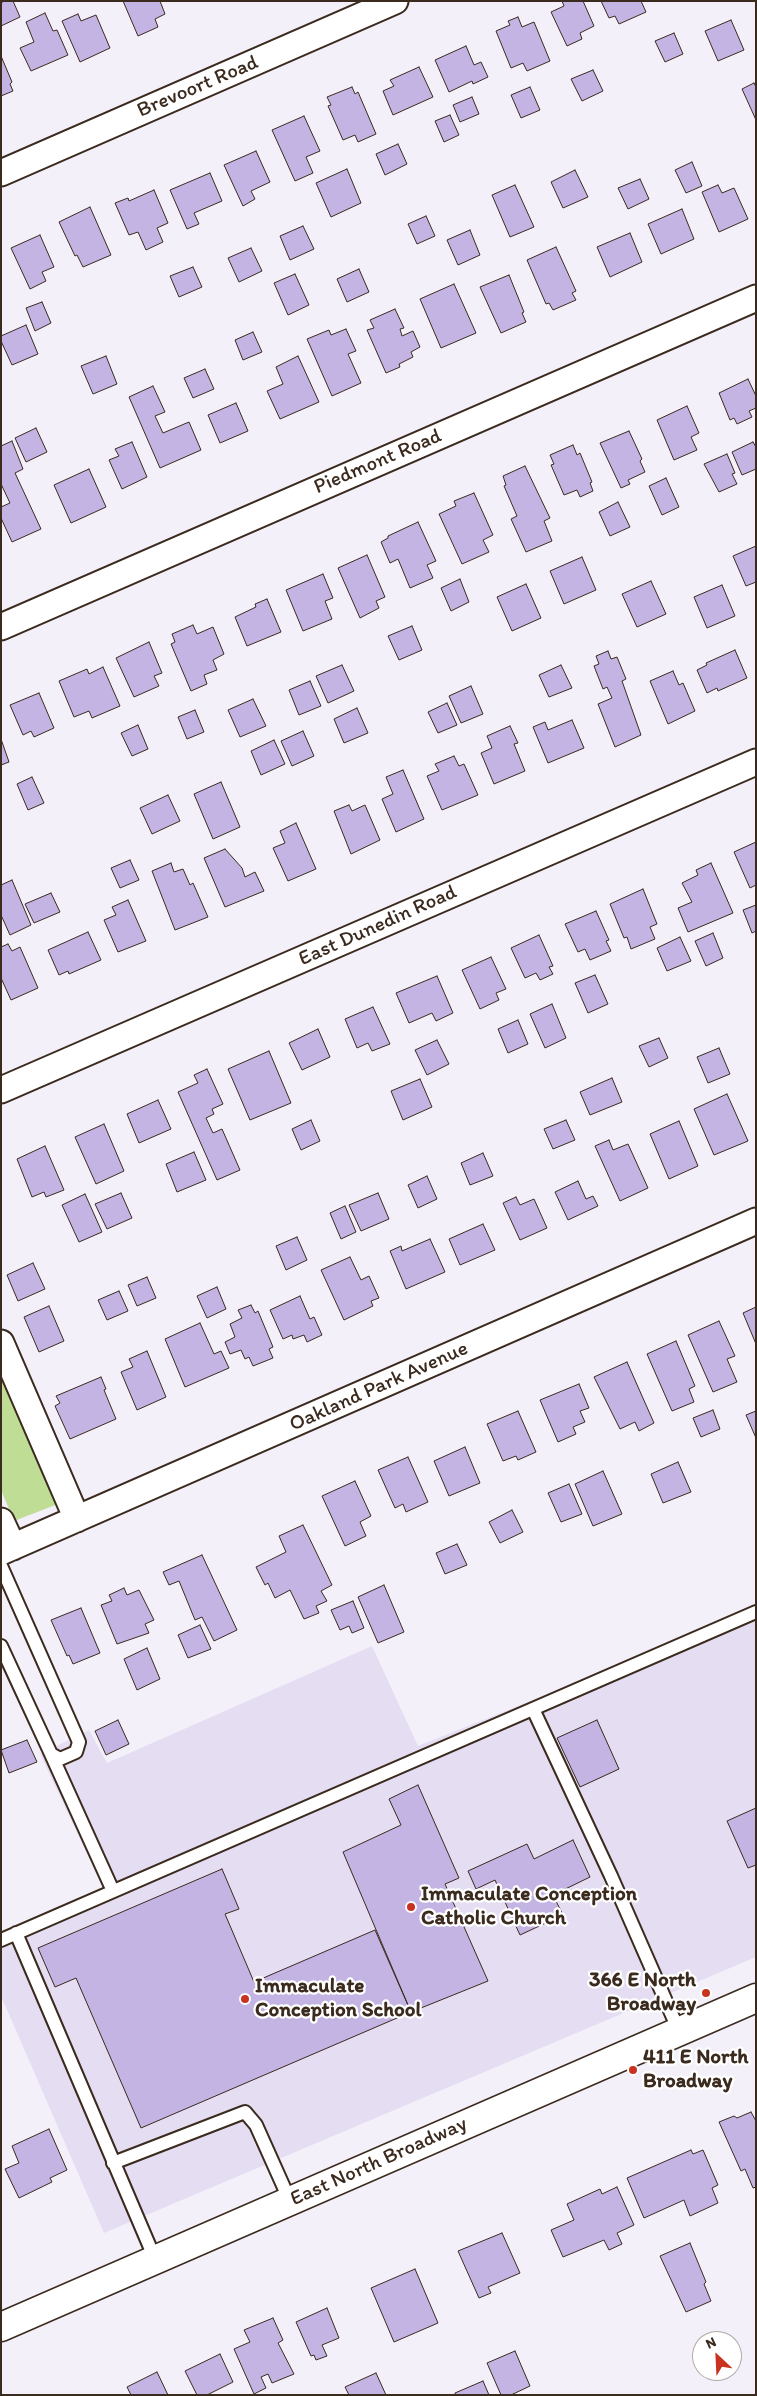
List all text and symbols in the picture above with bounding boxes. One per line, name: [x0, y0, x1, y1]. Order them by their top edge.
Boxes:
street label: Brevoort Road: [134, 50, 262, 124]
street label: Piedmont Road: [310, 424, 446, 500]
street label: East Dunedin Road: [295, 880, 461, 972]
street label: Oakland Park Avenue: [286, 1336, 472, 1438]
place label: Immaculate Conception Catholic Church: [421, 1882, 637, 1932]
marker: Immaculate Conception Catholic Church: [405, 1901, 417, 1913]
place label: 366 E North Broadway: [589, 1968, 696, 2018]
place label: Immaculate Conception School: [255, 1974, 421, 2024]
marker: 366 E North Broadway: [700, 1987, 712, 1999]
marker: Immaculate Conception School: [239, 1993, 251, 2005]
place label: 411 E North Broadway: [643, 2045, 748, 2095]
marker: 411 E North Broadway: [627, 2064, 639, 2076]
street label: East North Broadway: [287, 2112, 471, 2212]
north arrow: [692, 2331, 742, 2381]
text: N: [703, 2333, 719, 2353]

